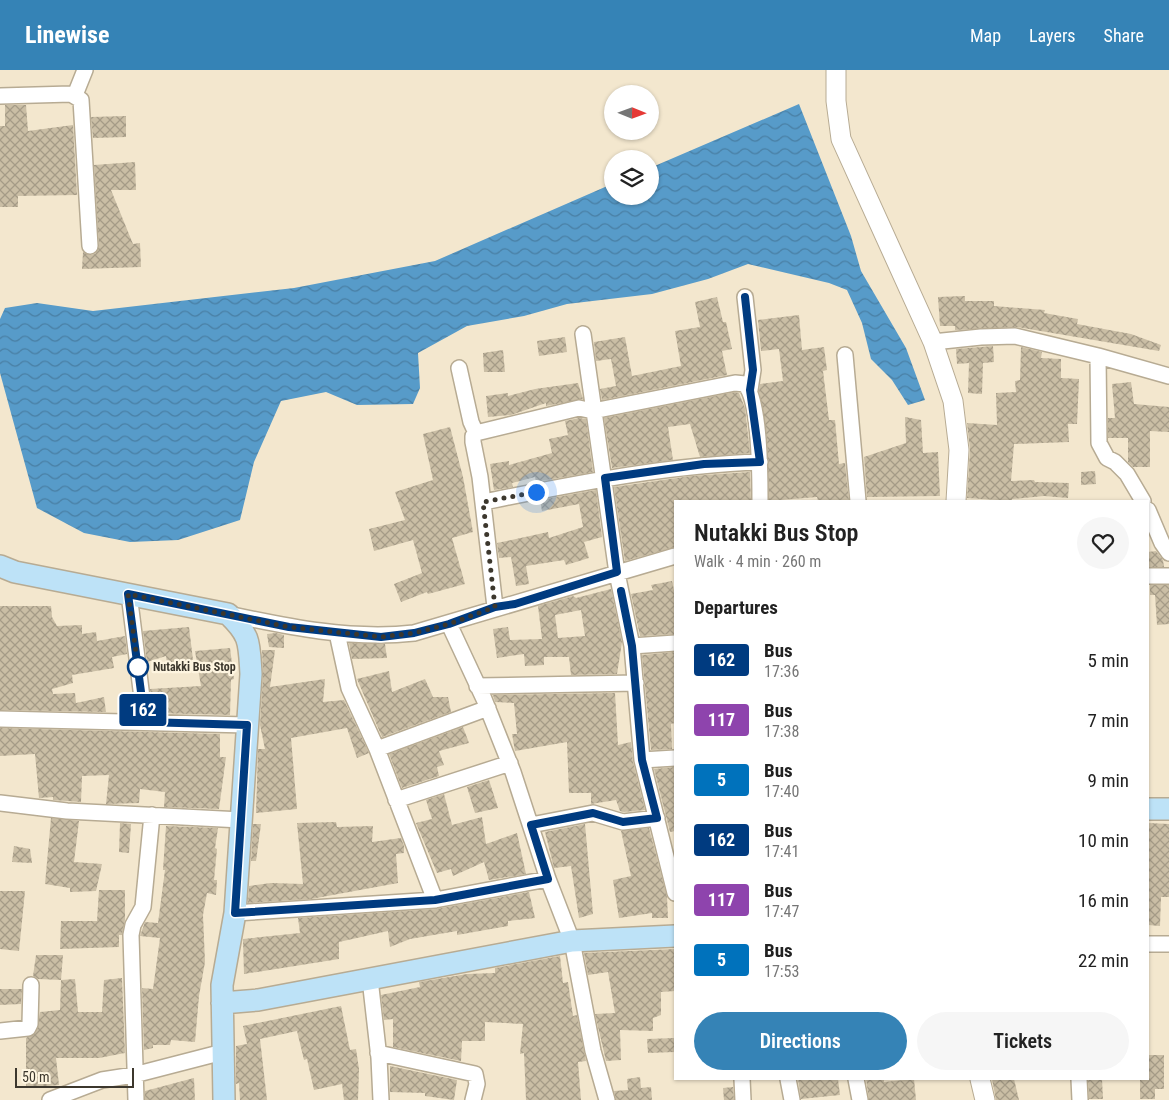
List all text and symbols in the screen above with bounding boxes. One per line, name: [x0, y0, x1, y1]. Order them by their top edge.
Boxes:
text: Linewise: [25, 21, 109, 49]
text: Map: [970, 25, 1001, 46]
text: Layers: [1029, 25, 1076, 46]
text: Share: [1104, 25, 1144, 46]
north arrow: [604, 85, 659, 140]
map controls: [604, 85, 659, 205]
button: layers: [604, 150, 659, 205]
your location: [524, 480, 549, 505]
button: heart: [1077, 517, 1129, 569]
text: Nutakki Bus Stop: [694, 519, 858, 547]
text: Walk · 4 min · 260 m: [694, 552, 821, 571]
text: Departures: [694, 596, 778, 619]
text: Bus: [764, 639, 793, 662]
text: 162: [708, 649, 735, 670]
text: 5 min: [1087, 649, 1129, 672]
marker: Nutakki Bus Stop: [127, 656, 149, 678]
place label: Nutakki Bus Stop: [153, 660, 236, 674]
text: 17:36: [764, 662, 799, 681]
line badge: 162: [114, 694, 172, 726]
text: 162: [129, 699, 157, 720]
text: Bus: [764, 699, 793, 722]
text: 117: [708, 709, 735, 730]
text: 7 min: [1087, 709, 1129, 732]
text: 17:38: [764, 722, 799, 741]
text: Bus: [764, 759, 793, 782]
text: 5: [717, 769, 726, 790]
text: 9 min: [1087, 769, 1129, 792]
text: 17:40: [764, 782, 799, 801]
text: Bus: [764, 819, 793, 842]
text: 162: [708, 829, 735, 850]
text: 10 min: [1078, 829, 1129, 852]
text: 17:41: [764, 842, 799, 861]
text: Bus: [764, 879, 793, 902]
text: 117: [708, 889, 735, 910]
text: 16 min: [1078, 889, 1129, 912]
text: 17:47: [764, 902, 799, 921]
text: Bus: [764, 939, 793, 962]
text: 5: [717, 949, 726, 970]
text: 22 min: [1078, 949, 1129, 972]
text: 17:53: [764, 962, 799, 981]
button: Directions: [694, 1012, 907, 1070]
button: Tickets: [917, 1012, 1129, 1070]
scale bar: [15, 1065, 134, 1088]
text: 50 m: [22, 1069, 50, 1085]

